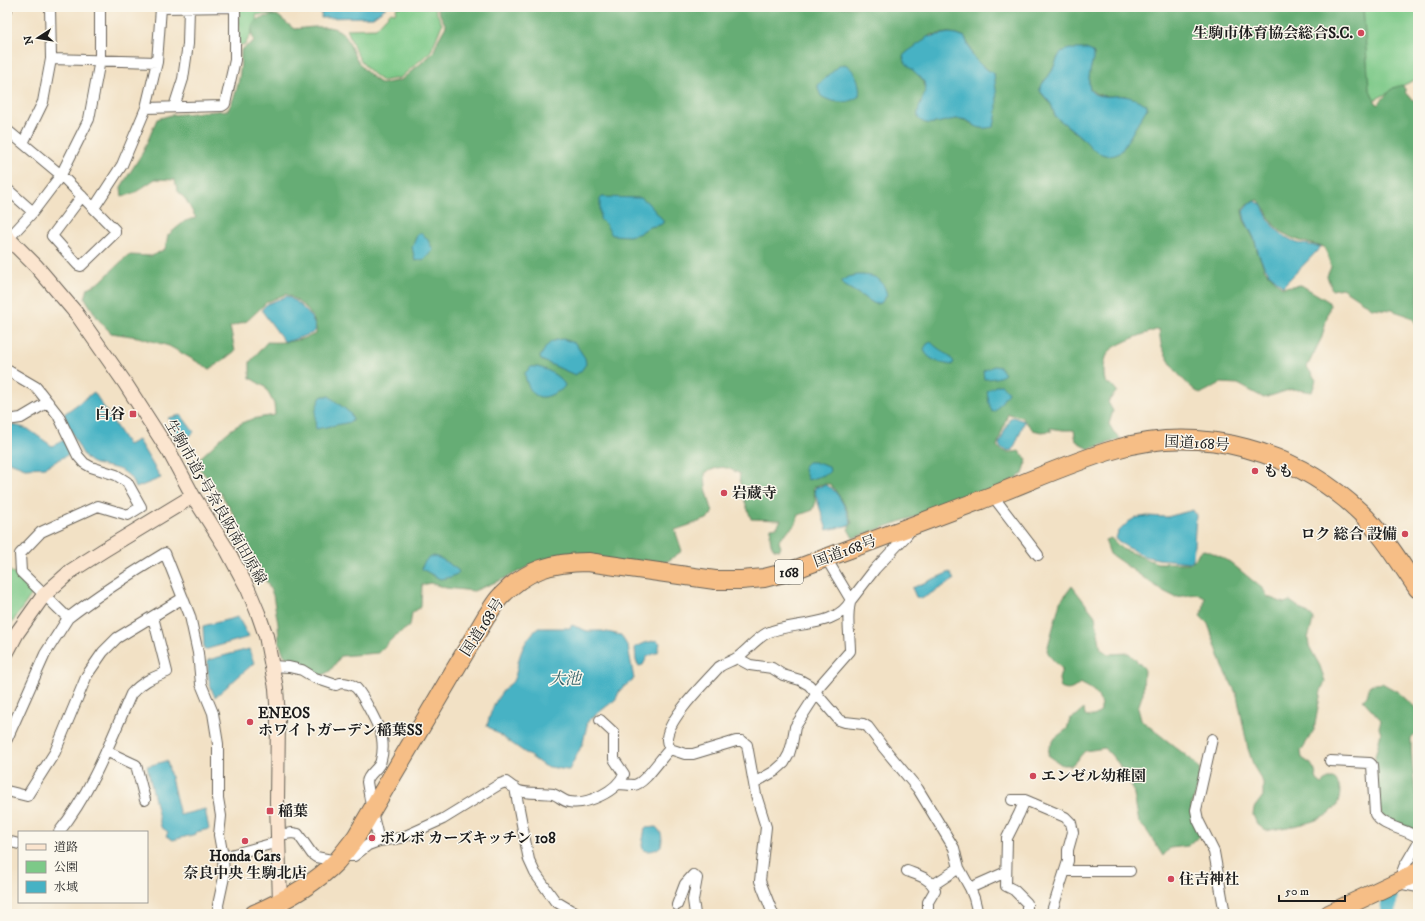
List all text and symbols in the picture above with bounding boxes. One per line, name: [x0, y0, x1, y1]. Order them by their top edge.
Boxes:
north arrow: [18, 18, 58, 58]
place label: 生駒市体育協会総合S.C.: [1193, 24, 1353, 43]
marker: 生駒市体育協会総合S.C.: [1356, 28, 1366, 38]
text: N: [21, 34, 37, 46]
place label: 白谷: [95, 405, 125, 424]
marker: 白谷: [128, 409, 138, 419]
street label: 生駒市道5号奈良阪南田原線: [160, 416, 271, 588]
street label: 国道168号: [1164, 432, 1230, 455]
place label: もも: [1263, 462, 1293, 481]
marker: もも: [1250, 466, 1260, 476]
place label: 岩蔵寺: [732, 484, 777, 503]
marker: 岩蔵寺: [719, 488, 729, 498]
place label: ロク 総合 設備: [1301, 525, 1397, 544]
marker: ロク 総合 設備: [1400, 529, 1410, 539]
street label: 国道168号: [811, 531, 879, 572]
road number: 168: [775, 560, 803, 584]
street label: 国道168号: [457, 595, 508, 660]
water label: 大池: [549, 669, 583, 689]
place label: ENEOS ホワイトガーデン稲葉SS: [258, 704, 423, 740]
marker: ENEOS ホワイトガーデン稲葉SS: [245, 717, 255, 727]
place label: エンゼル幼稚園: [1041, 767, 1146, 786]
marker: エンゼル幼稚園: [1028, 771, 1038, 781]
place label: 稲葉: [278, 802, 308, 821]
marker: 稲葉: [265, 806, 275, 816]
place label: ボルボ カーズキッチン 108: [380, 829, 556, 848]
legend: [18, 831, 148, 903]
marker: ボルボ カーズキッチン 108: [367, 833, 377, 843]
marker: Honda Cars 奈良中央 生駒北店: [240, 836, 250, 846]
text: 道路: [54, 840, 78, 855]
place label: Honda Cars 奈良中央 生駒北店: [183, 847, 307, 883]
text: 公園: [54, 860, 78, 875]
place label: 住吉神社: [1179, 870, 1239, 889]
marker: 住吉神社: [1166, 874, 1176, 884]
scale bar: [1279, 877, 1345, 903]
text: 水域: [54, 880, 78, 895]
text: 50 m: [1285, 884, 1309, 899]

